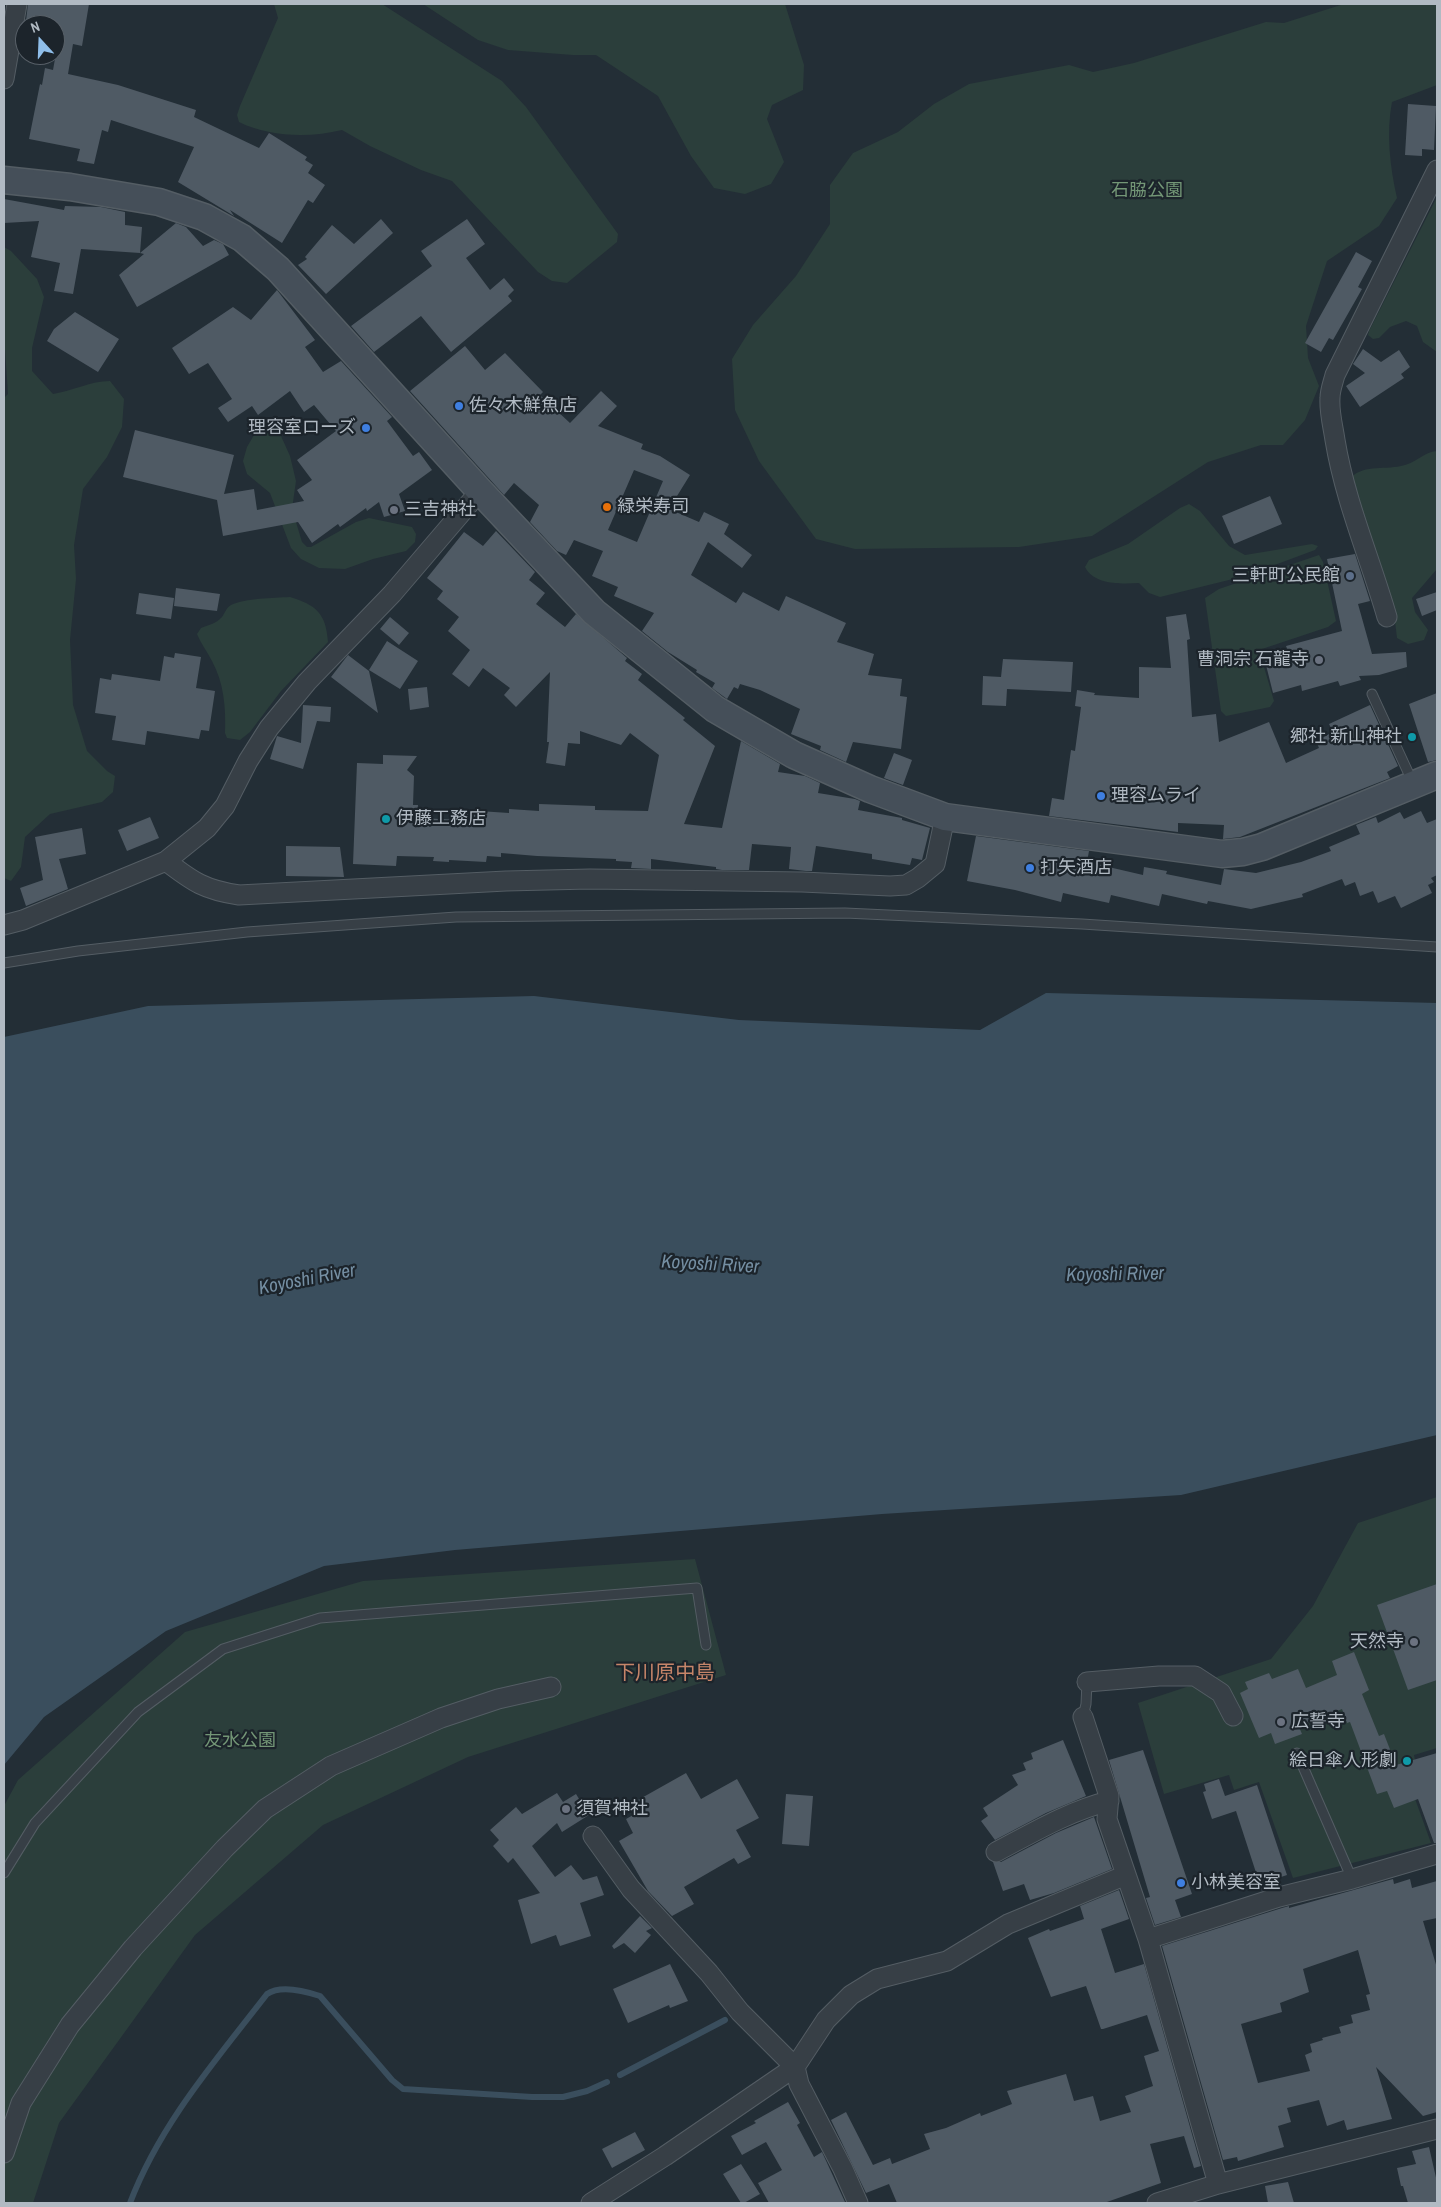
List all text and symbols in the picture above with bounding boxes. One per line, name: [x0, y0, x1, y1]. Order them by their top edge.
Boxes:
north arrow: [15, 15, 65, 65]
text: N: [28, 17, 42, 37]
park label: 石脇公園: [1111, 180, 1183, 202]
place label: 佐々木鮮魚店: [469, 395, 577, 417]
marker: 佐々木鮮魚店: [453, 400, 465, 412]
place label: 理容室ローズ: [248, 417, 356, 439]
marker: 理容室ローズ: [360, 422, 372, 434]
place label: 緑栄寿司: [617, 496, 689, 518]
place label: 三吉神社: [404, 499, 476, 521]
marker: 緑栄寿司: [601, 501, 613, 513]
marker: 三吉神社: [388, 504, 400, 516]
place label: 三軒町公民館: [1232, 565, 1340, 587]
marker: 三軒町公民館: [1344, 570, 1356, 582]
place label: 曹洞宗 石龍寺: [1197, 649, 1309, 671]
marker: 曹洞宗 石龍寺: [1313, 654, 1325, 666]
place label: 郷社 新山神社: [1290, 726, 1402, 748]
marker: 郷社 新山神社: [1406, 731, 1418, 743]
place label: 理容ムライ: [1111, 785, 1201, 807]
marker: 理容ムライ: [1095, 790, 1107, 802]
place label: 伊藤工務店: [396, 808, 486, 830]
marker: 伊藤工務店: [380, 813, 392, 825]
place label: 打矢酒店: [1040, 857, 1112, 879]
marker: 打矢酒店: [1024, 862, 1036, 874]
water label: Koyoshi River: [661, 1251, 759, 1279]
water label: Koyoshi River: [257, 1259, 357, 1301]
water label: Koyoshi River: [1066, 1263, 1164, 1287]
place label: 天然寺: [1350, 1631, 1404, 1653]
marker: 天然寺: [1408, 1636, 1420, 1648]
district label: 下川原中島: [615, 1662, 715, 1686]
place label: 広誓寺: [1291, 1711, 1345, 1733]
marker: 広誓寺: [1275, 1716, 1287, 1728]
park label: 友水公園: [204, 1730, 276, 1752]
place label: 絵日傘人形劇: [1289, 1750, 1397, 1772]
marker: 絵日傘人形劇: [1401, 1755, 1413, 1767]
place label: 須賀神社: [576, 1798, 648, 1820]
marker: 須賀神社: [560, 1803, 572, 1815]
place label: 小林美容室: [1191, 1872, 1281, 1894]
marker: 小林美容室: [1175, 1877, 1187, 1889]

